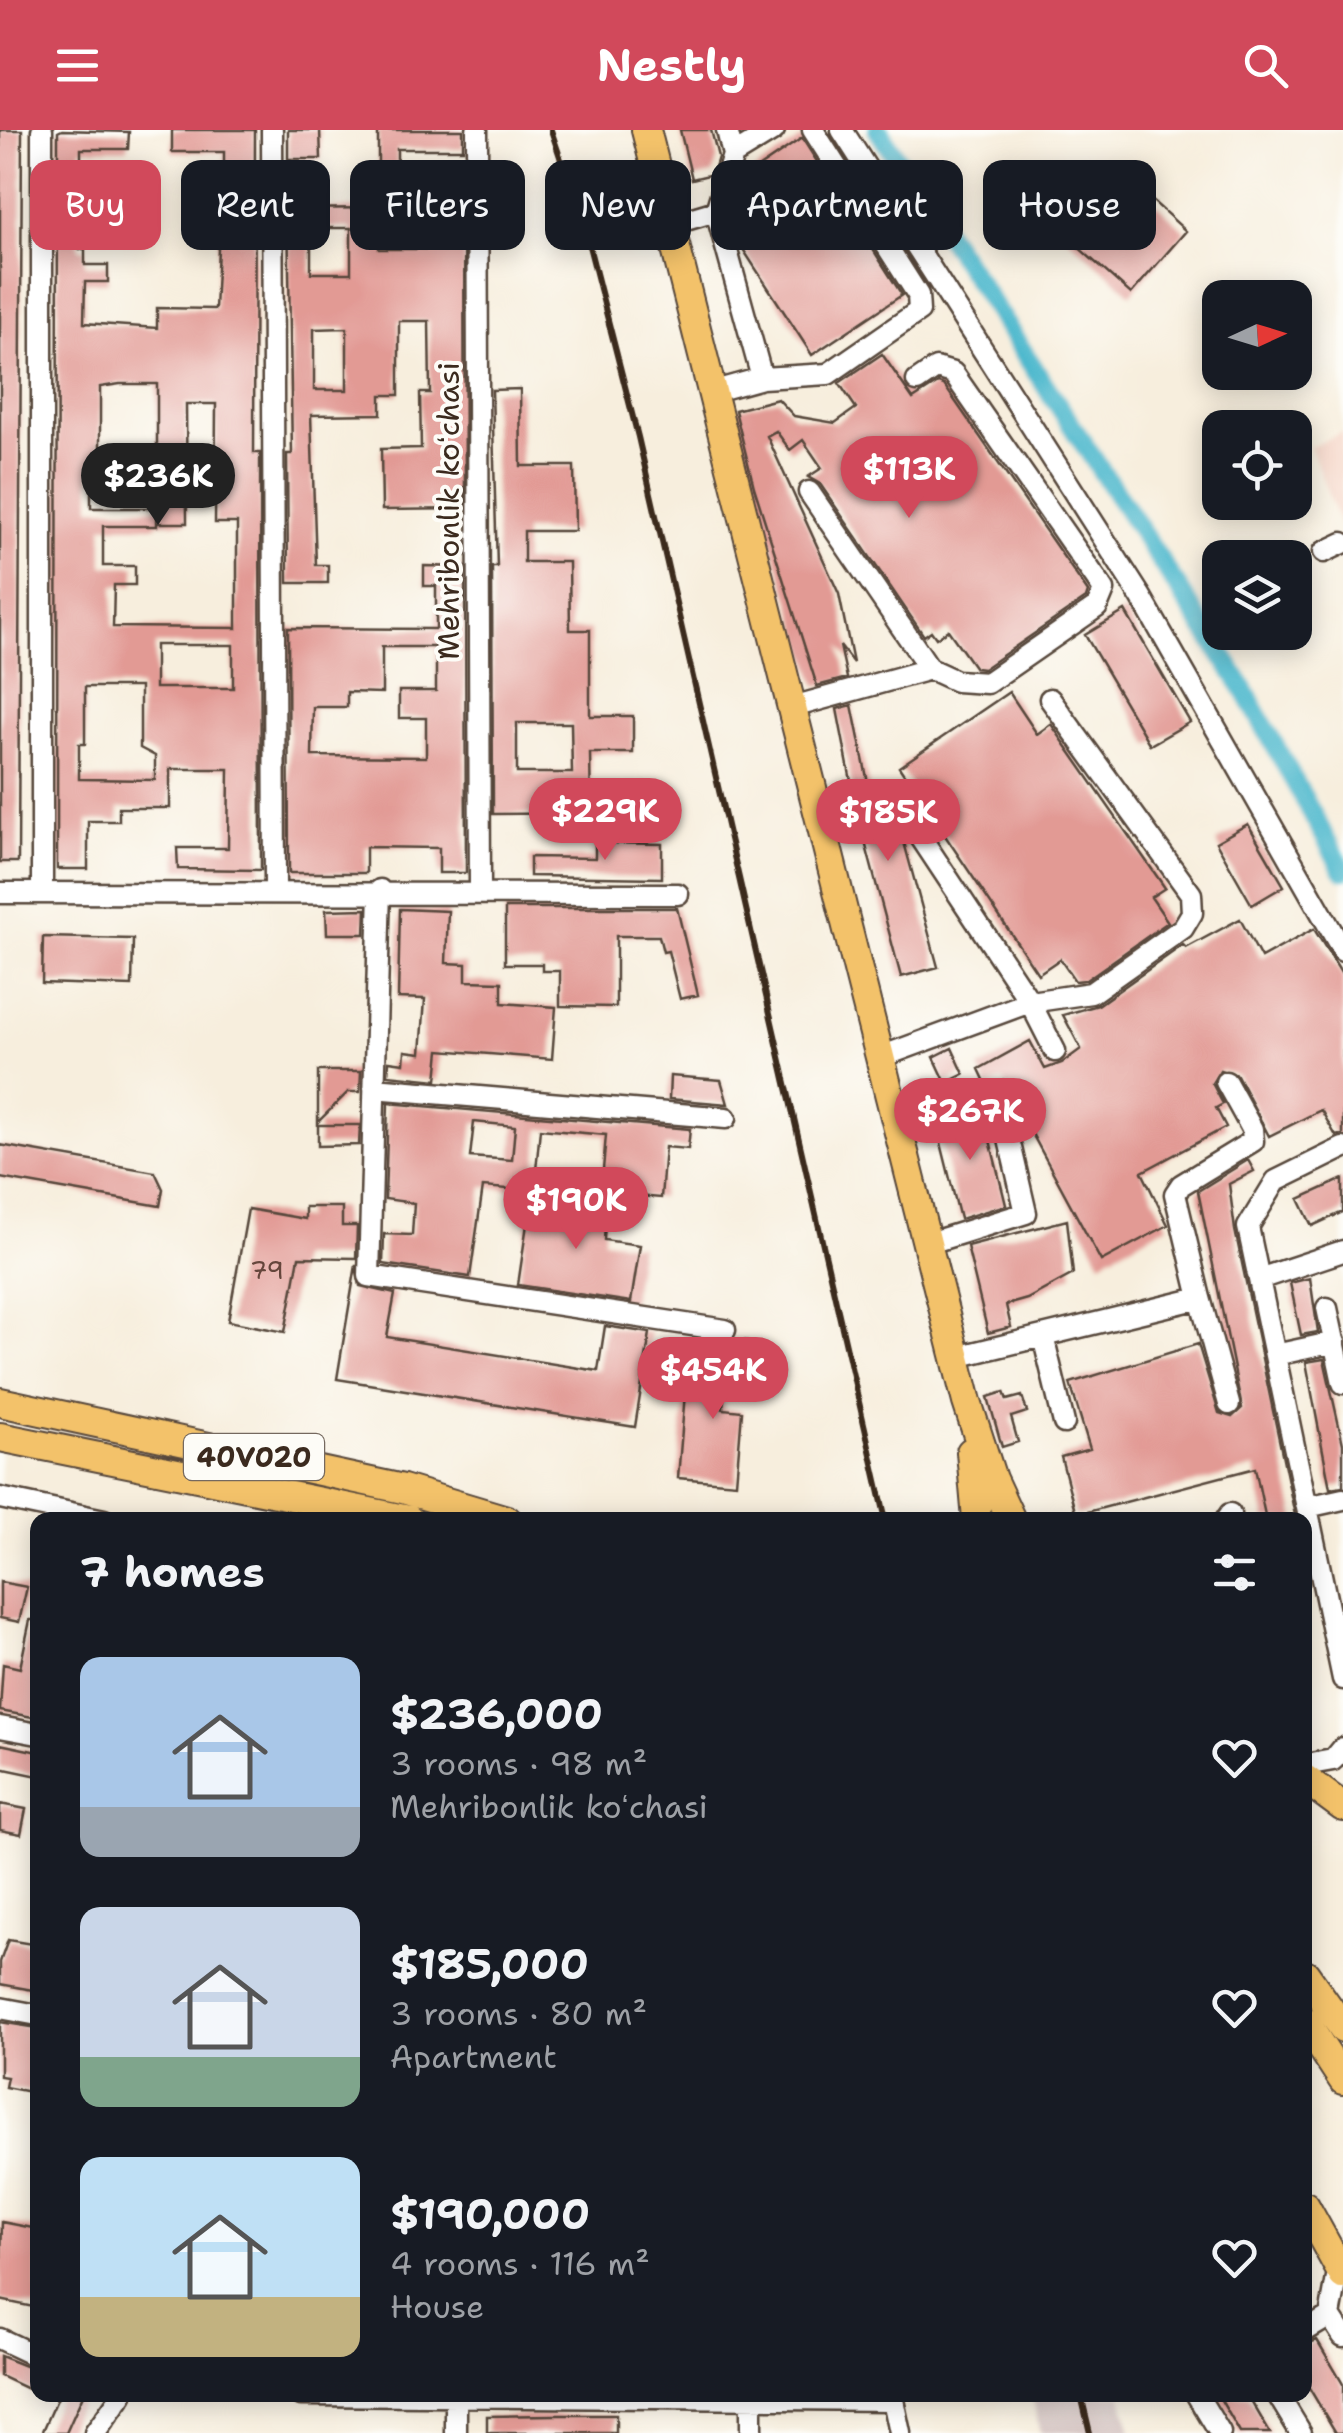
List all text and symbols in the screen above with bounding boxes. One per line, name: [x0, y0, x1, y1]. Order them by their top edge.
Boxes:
text: Nestly: [597, 35, 746, 95]
icon: menu: [50, 38, 105, 93]
icon: search: [1238, 38, 1293, 93]
chip: Buy: [30, 160, 161, 250]
chip: Rent: [181, 160, 330, 250]
chip: Filters: [350, 160, 525, 250]
chip: New: [545, 160, 691, 250]
chip: Apartment: [711, 160, 963, 250]
chip: House: [983, 160, 1156, 250]
north arrow: [1202, 280, 1312, 390]
map controls: [1202, 280, 1312, 650]
street label: Mehribonlik koʻchasi: [428, 362, 469, 660]
button: locate: [1202, 410, 1312, 520]
pin: $113K: [839, 436, 979, 521]
pin: $236K: [88, 443, 228, 528]
text: $113K: [863, 447, 955, 490]
text: $236K: [103, 454, 213, 497]
button: layers: [1202, 540, 1312, 650]
pin: $229K: [535, 778, 675, 863]
pin: $185K: [818, 779, 958, 864]
text: $229K: [551, 789, 659, 832]
text: $185K: [838, 790, 938, 833]
pin: $267K: [900, 1078, 1040, 1163]
text: $267K: [916, 1089, 1024, 1132]
pin: $190K: [506, 1167, 646, 1252]
text: $190K: [525, 1178, 627, 1221]
house number: 79: [250, 1253, 284, 1287]
pin: $454K: [643, 1337, 783, 1422]
text: $454K: [659, 1348, 767, 1391]
road number: 40V020: [184, 1434, 324, 1480]
text: 7 homes: [80, 1544, 265, 1600]
icon: filters: [1207, 1545, 1262, 1600]
text: $236,000: [390, 1686, 603, 1742]
icon: home: [160, 1697, 280, 1817]
icon: heart: [1207, 1730, 1262, 1785]
text: 3 rooms · 98 m²: [390, 1742, 647, 1785]
text: Mehribonlik koʻchasi: [390, 1785, 708, 1828]
text: $185,000: [390, 1936, 589, 1992]
icon: home: [160, 1947, 280, 2067]
icon: heart: [1207, 1980, 1262, 2035]
text: 3 rooms · 80 m²: [390, 1992, 647, 2035]
text: Apartment: [390, 2035, 557, 2078]
text: $190,000: [390, 2186, 590, 2242]
icon: home: [160, 2197, 280, 2317]
icon: heart: [1207, 2230, 1262, 2285]
text: 4 rooms · 116 m²: [390, 2242, 650, 2285]
text: House: [390, 2285, 484, 2328]

